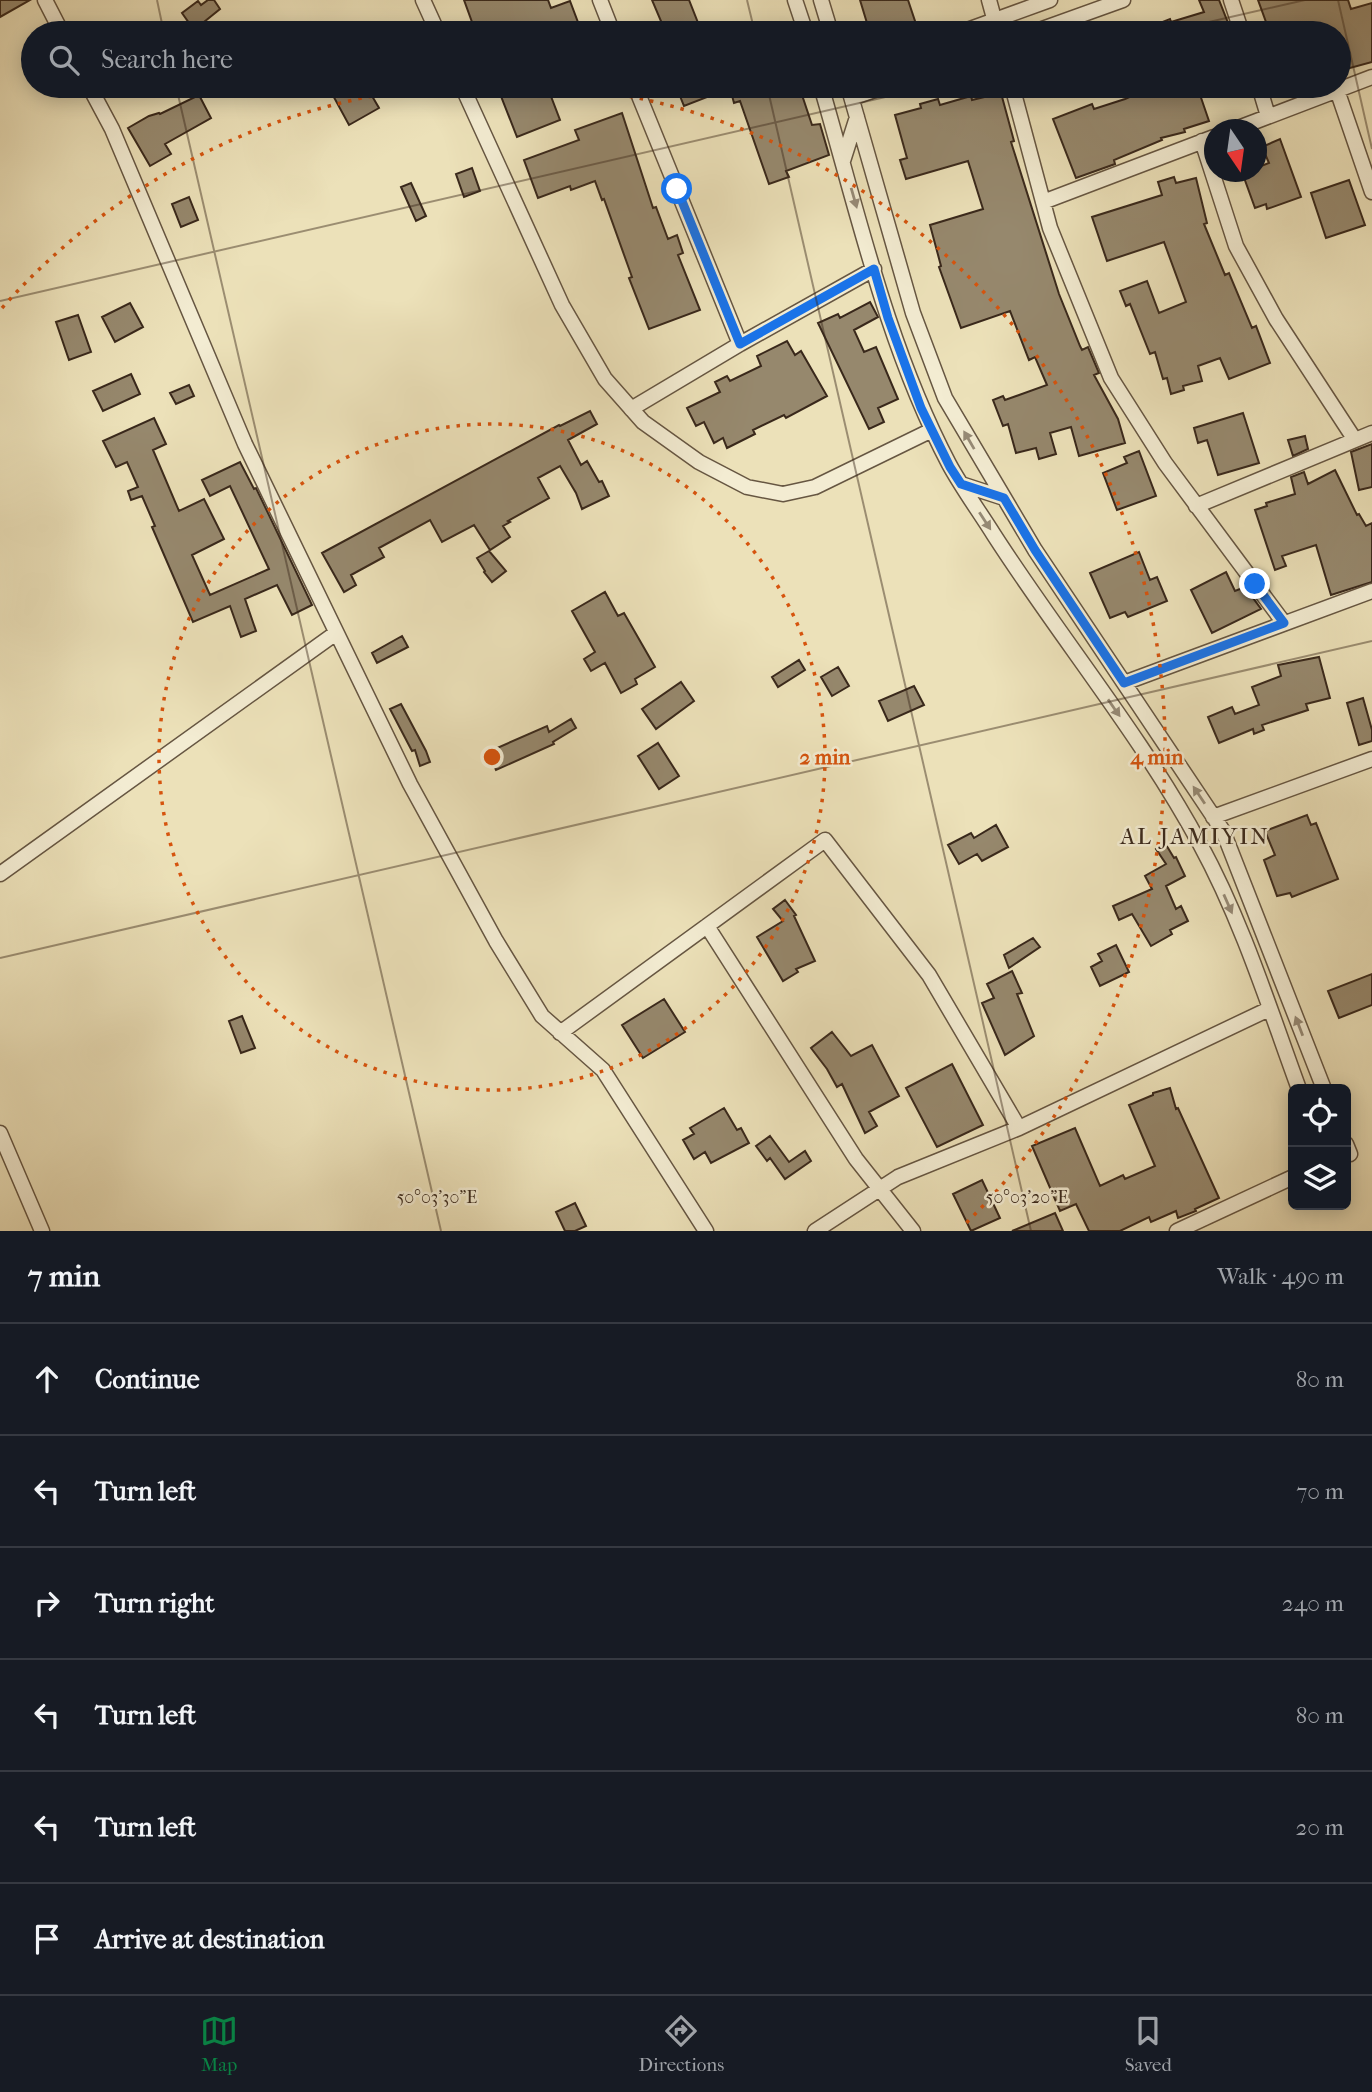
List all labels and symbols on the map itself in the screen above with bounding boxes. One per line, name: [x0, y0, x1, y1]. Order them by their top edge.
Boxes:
north arrow: [1204, 119, 1267, 182]
route start: [661, 173, 692, 204]
one-way arrow: [849, 188, 859, 209]
one-way arrow: [963, 430, 976, 449]
one-way arrow: [978, 511, 991, 530]
route end: [1239, 568, 1270, 599]
one-way arrow: [1107, 699, 1121, 717]
centre of rings: [480, 745, 504, 769]
text: 2 min: [799, 745, 851, 769]
text: 4 min: [1130, 745, 1184, 770]
one-way arrow: [1193, 786, 1206, 805]
district label: AL JAMIYIN: [1119, 823, 1270, 850]
one-way arrow: [1222, 894, 1234, 914]
one-way arrow: [1294, 1015, 1305, 1036]
text: 50°03'30"E: [397, 1187, 477, 1208]
text: 50°03'20"E: [986, 1187, 1068, 1208]

